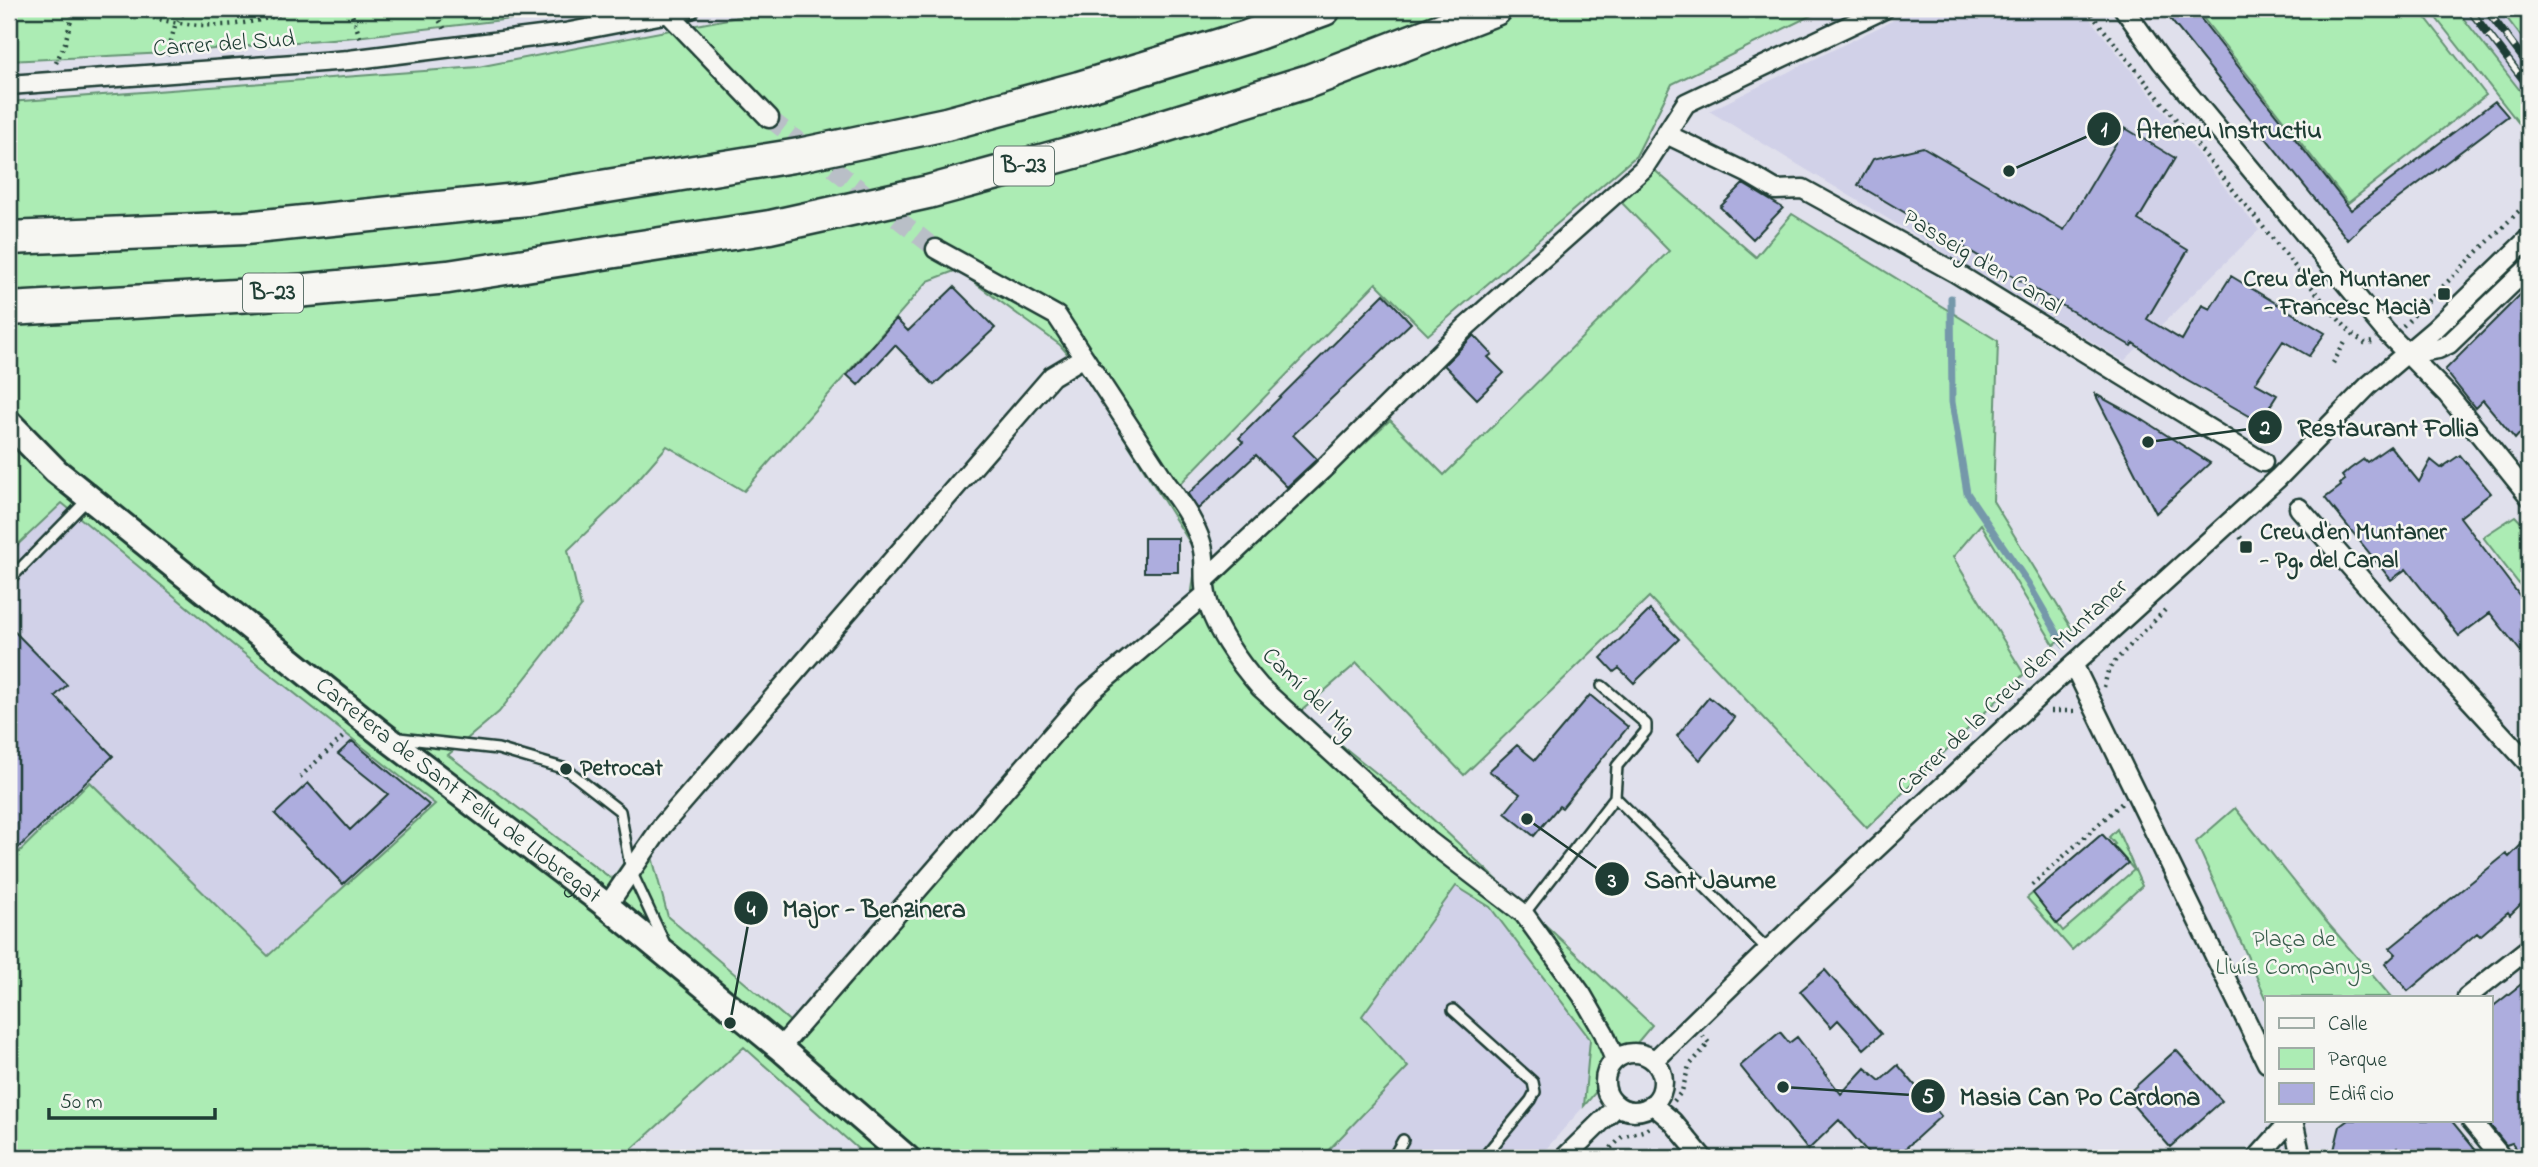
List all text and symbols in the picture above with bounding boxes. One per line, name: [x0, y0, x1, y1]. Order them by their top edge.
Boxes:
street label: Carrer del Sud: [152, 23, 297, 67]
callout: Ateneu Instructiu: [2087, 105, 2336, 152]
text: Ateneu Instructiu: [2136, 113, 2322, 151]
text: 1: [2101, 116, 2108, 146]
road number: B-23: [994, 146, 1054, 186]
street label: Passeig d'en Canal: [1895, 201, 2069, 325]
place label: Creu d'en Muntaner - Francesc Macià: [2243, 263, 2431, 326]
road number: B-23: [243, 274, 303, 312]
marker: Creu d'en Muntaner - Francesc Macià: [2436, 286, 2452, 302]
callout: Restaurant Follia: [2248, 403, 2492, 450]
text: Restaurant Follia: [2297, 411, 2479, 449]
text: 2: [2259, 414, 2271, 444]
place label: Creu d'en Muntaner - Pg. del Canal: [2259, 516, 2447, 580]
marker: Creu d'en Muntaner - Pg. del Canal: [2238, 539, 2254, 555]
street label: Carrer de la Creu d'en Muntaner: [1889, 571, 2137, 805]
street label: Camí del Mig: [1253, 640, 1363, 748]
street label: Carretera de Sant Feliu de Llobregat: [307, 669, 609, 913]
place label: Petrocat: [580, 752, 664, 787]
marker: Petrocat: [558, 761, 574, 777]
callout: Sant Jaume: [1594, 856, 1790, 903]
text: Sant Jaume: [1644, 863, 1777, 901]
text: 3: [1607, 867, 1617, 897]
callout: Major - Benzinera: [733, 885, 980, 932]
text: Major - Benzinera: [782, 892, 966, 930]
text: 4: [747, 896, 756, 926]
park label: Plaça de Lluís Companys: [2216, 923, 2372, 987]
legend: [2265, 996, 2492, 1122]
text: Calle: [2328, 1010, 2368, 1040]
text: Parque: [2328, 1046, 2387, 1076]
callout: Masia Can Po Cardona: [1911, 1072, 2215, 1119]
scale bar: [49, 1076, 215, 1120]
text: Masia Can Po Cardona: [1960, 1080, 2200, 1118]
text: Edificio: [2328, 1080, 2394, 1110]
text: 5: [1922, 1083, 1934, 1113]
text: 50 m: [60, 1088, 103, 1118]

